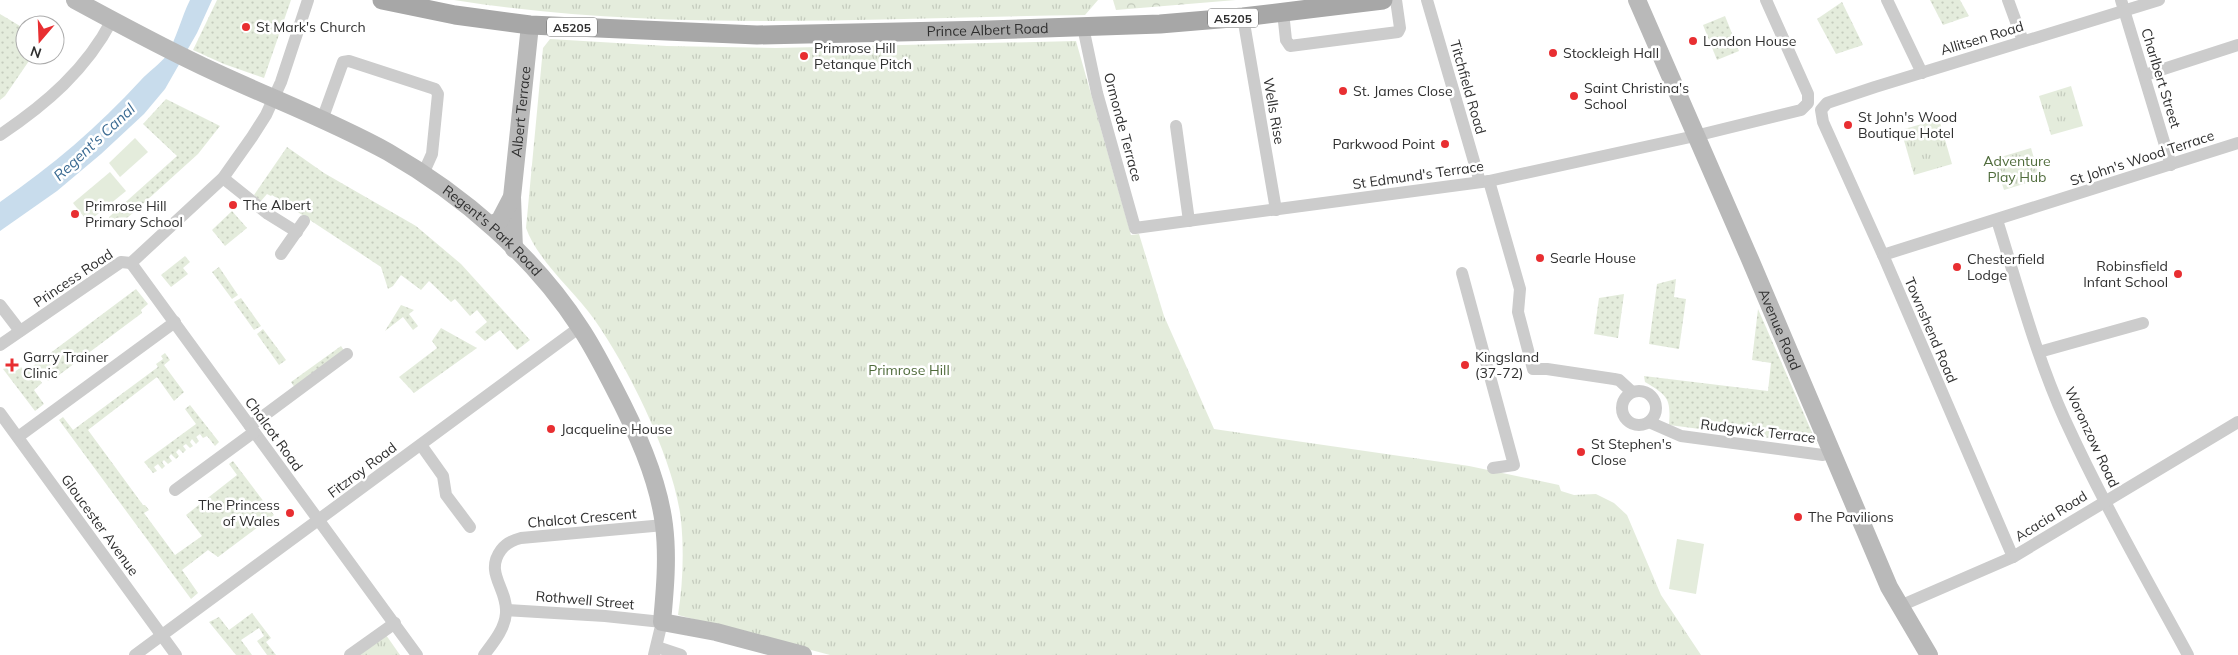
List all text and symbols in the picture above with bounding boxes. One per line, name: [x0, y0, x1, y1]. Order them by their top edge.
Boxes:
road number: A5205: [1208, 8, 1258, 28]
north arrow: [15, 15, 65, 65]
street label: Allitsen Road: [1938, 17, 2026, 59]
place label: St Mark's Church: [256, 18, 366, 36]
road number: A5205: [547, 18, 597, 36]
street label: Prince Albert Road: [926, 19, 1049, 40]
marker: St Mark's Church: [240, 21, 252, 33]
street label: Charlbert Street: [2137, 26, 2185, 130]
place label: London House: [1703, 32, 1796, 50]
marker: London House: [1687, 35, 1699, 47]
street label: Titchfield Road: [1446, 38, 1490, 136]
place label: Primrose Hill Petanque Pitch: [814, 39, 912, 73]
text: N: [28, 42, 44, 63]
place label: Stockleigh Hall: [1563, 44, 1659, 62]
marker: Stockleigh Hall: [1547, 47, 1559, 59]
marker: Primrose Hill Petanque Pitch: [798, 50, 810, 62]
street label: Albert Terrace: [507, 65, 535, 158]
street label: Ormonde Terrace: [1100, 71, 1146, 183]
street label: Wells Rise: [1259, 76, 1289, 146]
place label: Saint Christina's School: [1584, 79, 1689, 113]
place label: St. James Close: [1353, 82, 1453, 100]
marker: St. James Close: [1337, 85, 1349, 97]
marker: Saint Christina's School: [1568, 90, 1580, 102]
water label: Regent's Canal: [49, 99, 139, 185]
place label: St John's Wood Boutique Hotel: [1858, 108, 1957, 142]
marker: St John's Wood Boutique Hotel: [1842, 119, 1854, 131]
street label: St John's Wood Terrace: [2068, 126, 2216, 190]
place label: Parkwood Point: [1332, 135, 1435, 153]
marker: Parkwood Point: [1439, 138, 1451, 150]
park label: Adventure Play Hub: [1983, 152, 2051, 186]
street label: St Edmund's Terrace: [1351, 157, 1485, 193]
street label: Regent's Park Road: [439, 181, 546, 280]
place label: The Albert: [243, 196, 311, 214]
place label: Primrose Hill Primary School: [85, 197, 183, 231]
marker: The Albert: [227, 199, 239, 211]
marker: Primrose Hill Primary School: [69, 208, 81, 220]
street label: Princess Road: [30, 245, 116, 311]
place label: Searle House: [1550, 249, 1636, 267]
place label: Chesterfield Lodge: [1967, 250, 2045, 284]
marker: Searle House: [1534, 252, 1546, 264]
place label: Robinsfield Infant School: [2083, 257, 2168, 291]
marker: Chesterfield Lodge: [1951, 261, 1963, 273]
marker: Robinsfield Infant School: [2172, 268, 2184, 280]
street label: Townshend Road: [1901, 274, 1961, 386]
street label: Avenue Road: [1754, 286, 1805, 373]
place label: Garry Trainer Clinic: [23, 348, 109, 382]
place label: Kingsland (37-72): [1475, 348, 1539, 382]
marker: Garry Trainer Clinic: [5, 358, 19, 372]
marker: Kingsland (37-72): [1459, 359, 1471, 371]
park label: Primrose Hill: [868, 361, 950, 379]
street label: Woronzow Road: [2061, 384, 2123, 490]
street label: Chalcot Road: [241, 393, 307, 475]
street label: Rudgwick Terrace: [1699, 415, 1817, 447]
place label: Jacqueline House: [561, 420, 672, 438]
marker: Jacqueline House: [545, 423, 557, 435]
place label: St Stephen's Close: [1591, 435, 1672, 469]
street label: Fitzroy Road: [324, 438, 400, 502]
marker: St Stephen's Close: [1575, 446, 1587, 458]
street label: Gloucester Avenue: [57, 471, 143, 579]
street label: Acacia Road: [2011, 487, 2091, 545]
place label: The Princess of Wales: [198, 496, 280, 530]
street label: Chalcot Crescent: [527, 504, 637, 532]
marker: The Princess of Wales: [284, 507, 296, 519]
place label: The Pavilions: [1808, 508, 1894, 526]
marker: The Pavilions: [1792, 511, 1804, 523]
street label: Rothwell Street: [535, 587, 635, 613]

